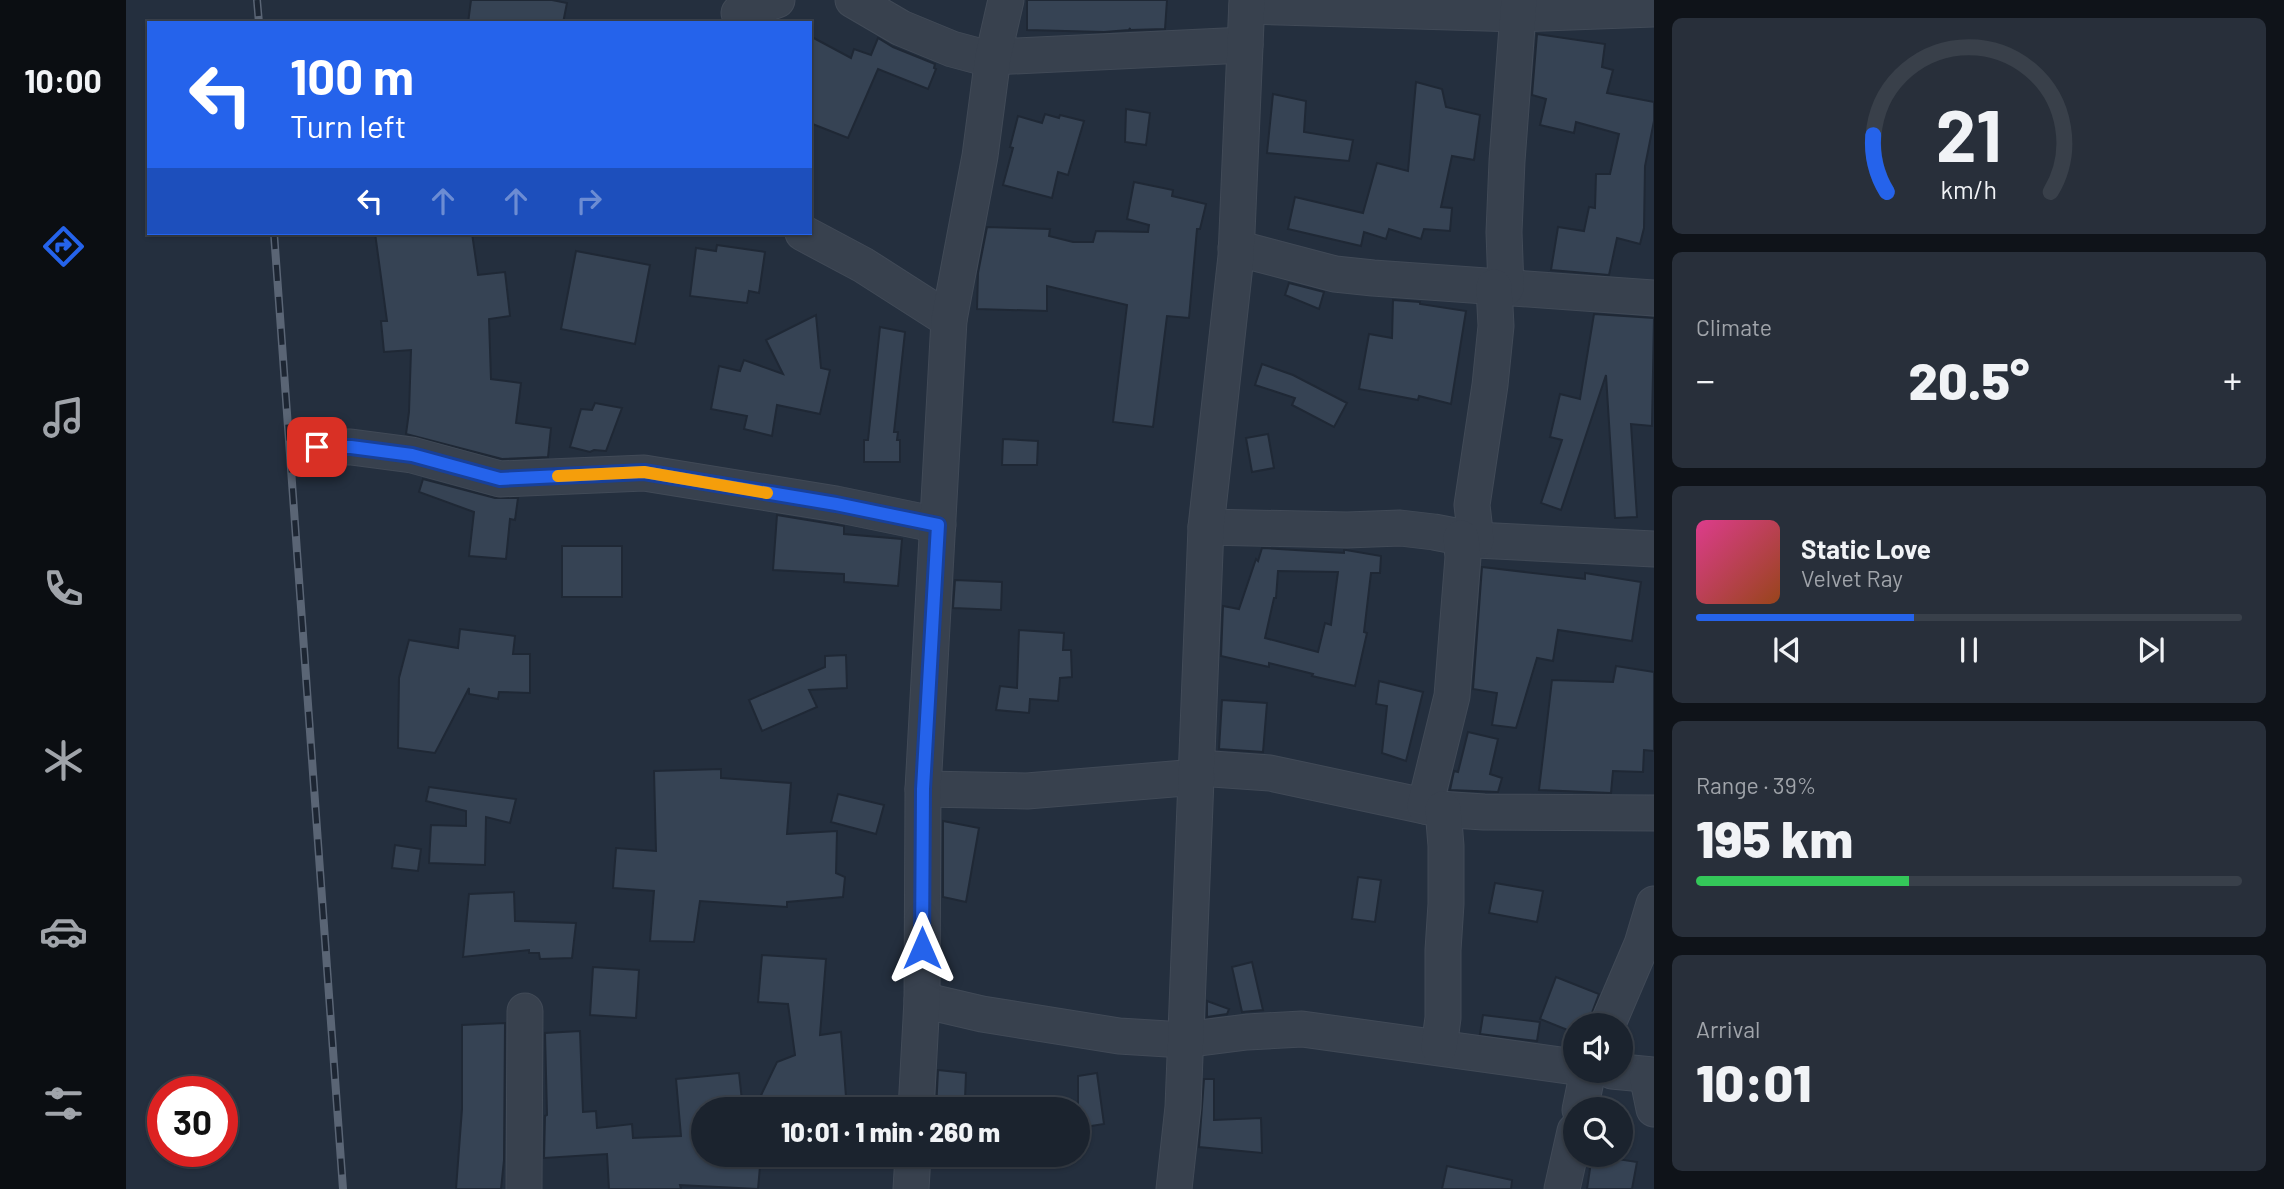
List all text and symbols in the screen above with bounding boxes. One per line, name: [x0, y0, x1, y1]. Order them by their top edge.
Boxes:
text: 100 m: [290, 46, 414, 105]
icon: left: [175, 49, 266, 140]
text: 10:00: [24, 61, 102, 99]
text: 21: [1936, 89, 2002, 177]
text: Turn left: [290, 106, 407, 144]
text: km/h: [1941, 174, 1997, 204]
icon: left: [351, 182, 389, 220]
icon: ahead: [424, 182, 462, 220]
icon: ahead: [497, 182, 535, 220]
icon: right: [570, 182, 608, 220]
icon: directions: [39, 222, 88, 271]
text: Climate: [1696, 313, 1772, 341]
text: 20.5°: [1908, 348, 2030, 410]
text: −: [1696, 356, 1715, 402]
text: +: [2223, 356, 2242, 402]
icon: music: [39, 393, 88, 442]
pin: [287, 417, 347, 477]
icon: arrive: [298, 428, 336, 466]
text: Static Love: [1801, 533, 1931, 564]
icon: phone: [39, 564, 88, 613]
text: Velvet Ray: [1801, 564, 1903, 592]
icon: previous: [1768, 631, 1806, 669]
icon: pause: [1950, 631, 1988, 669]
icon: next: [2132, 631, 2170, 669]
icon: climate: [39, 736, 88, 785]
text: Range · 39%: [1696, 771, 1816, 799]
text: 195 km: [1696, 806, 1853, 868]
icon: car: [39, 907, 88, 956]
position arrow: [885, 911, 959, 985]
map controls: [1563, 1013, 1633, 1167]
button: sound: [1563, 1013, 1633, 1083]
text: Arrival: [1696, 1015, 1760, 1043]
text: 10:01: [1696, 1050, 1811, 1112]
speed limit sign: 30: [147, 1076, 238, 1167]
icon: filters: [39, 1079, 88, 1128]
button: search: [1563, 1097, 1633, 1167]
text: 10:01 · 1 min · 260 m: [781, 1116, 1000, 1147]

